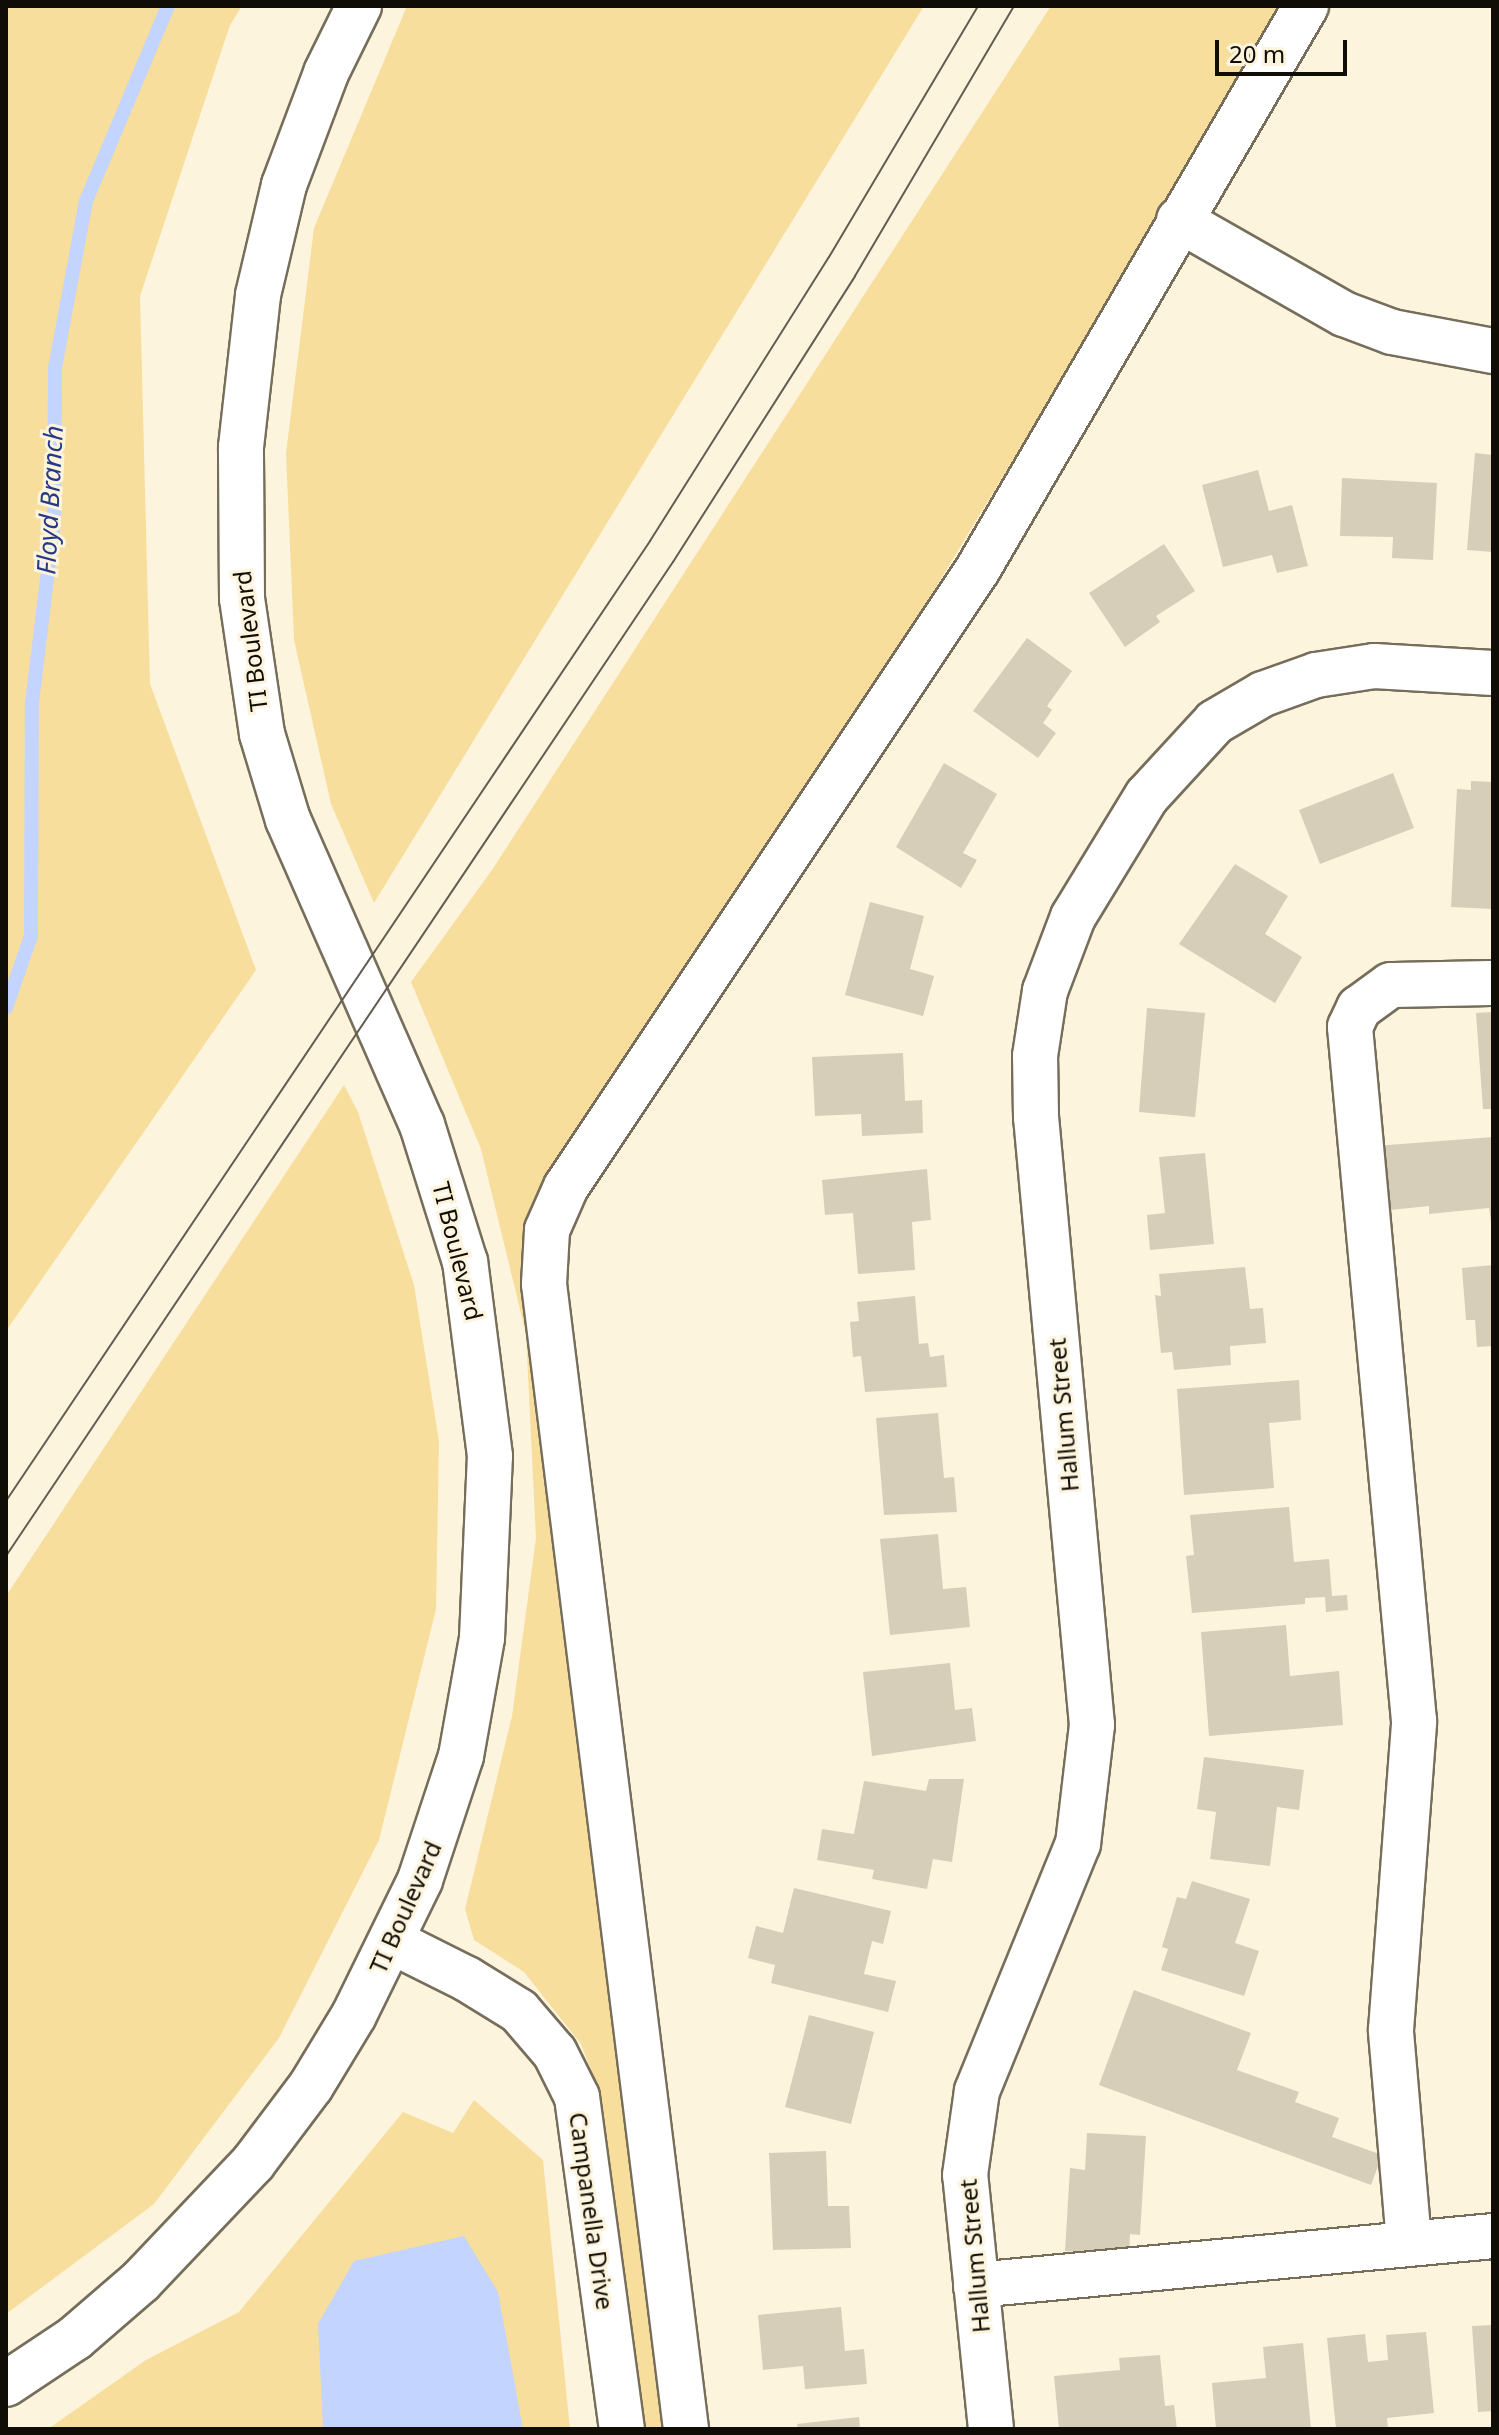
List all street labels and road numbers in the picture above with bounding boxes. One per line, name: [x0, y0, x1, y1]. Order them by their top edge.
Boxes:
street label: TI Boulevard: [227, 569, 273, 713]
street label: TI Boulevard: [427, 1179, 489, 1323]
street label: Hallum Street: [1042, 1337, 1084, 1493]
street label: TI Boulevard: [363, 1836, 447, 1978]
street label: Campanella Drive: [564, 2110, 620, 2312]
street label: Hallum Street: [953, 2178, 995, 2334]

